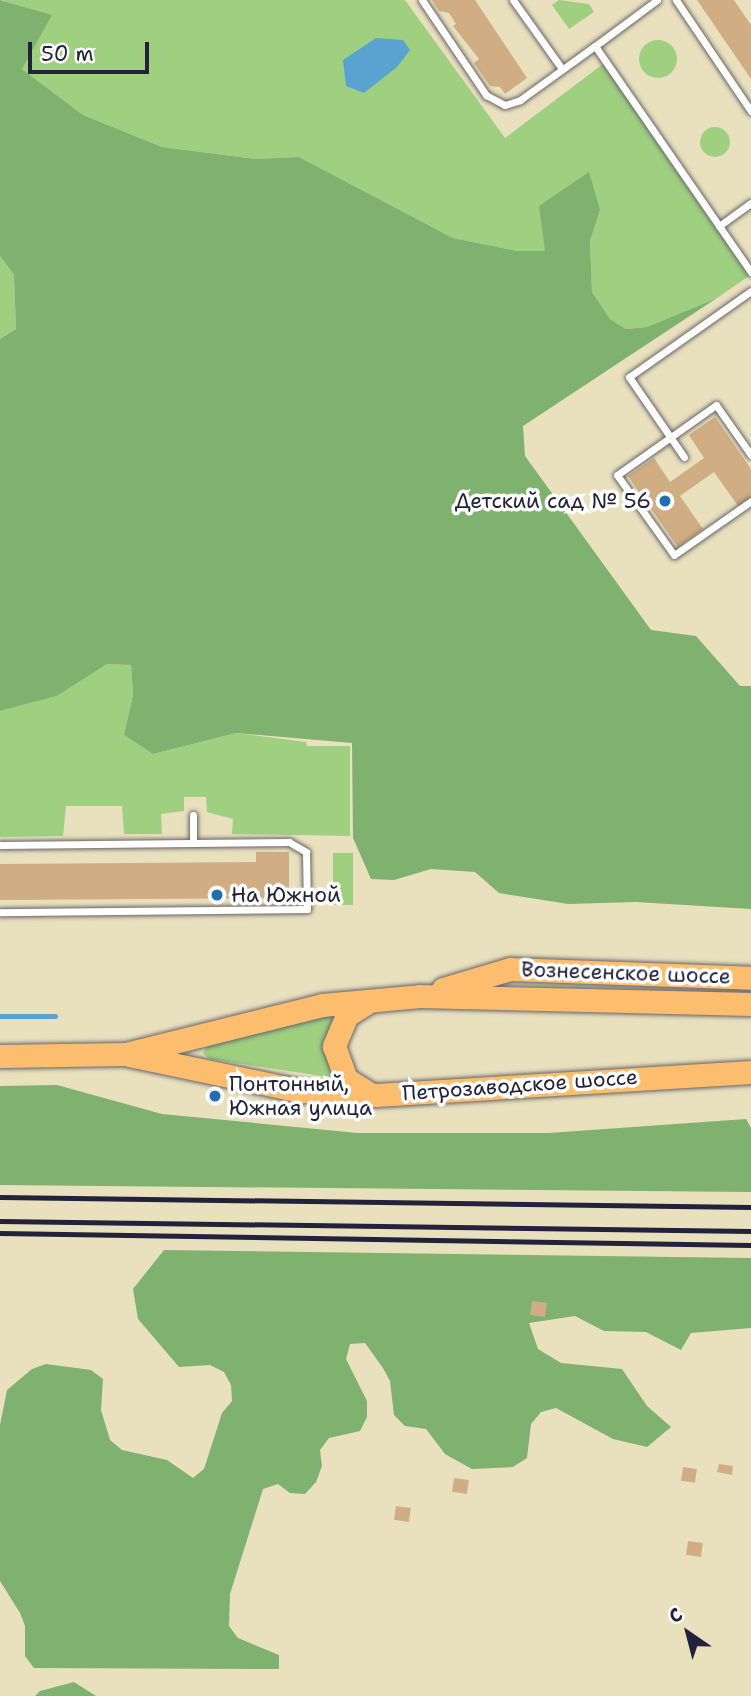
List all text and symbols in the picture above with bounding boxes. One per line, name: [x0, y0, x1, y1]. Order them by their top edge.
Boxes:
scale bar: [32, 28, 152, 72]
text: 50 m: [41, 40, 94, 68]
place label: Детский сад № 56: [455, 488, 651, 514]
marker: Детский сад № 56: [657, 493, 673, 509]
place label: На Южной: [231, 882, 341, 908]
marker: На Южной: [209, 887, 225, 903]
street label: Вознесенское шоссе: [521, 957, 731, 989]
street label: Петрозаводское шоссе: [402, 1064, 638, 1106]
place label: Понтонный, Южная улица: [229, 1071, 372, 1121]
marker: Понтонный, Южная улица: [207, 1088, 223, 1104]
north arrow: [653, 1598, 723, 1668]
text: С: [664, 1602, 688, 1629]

